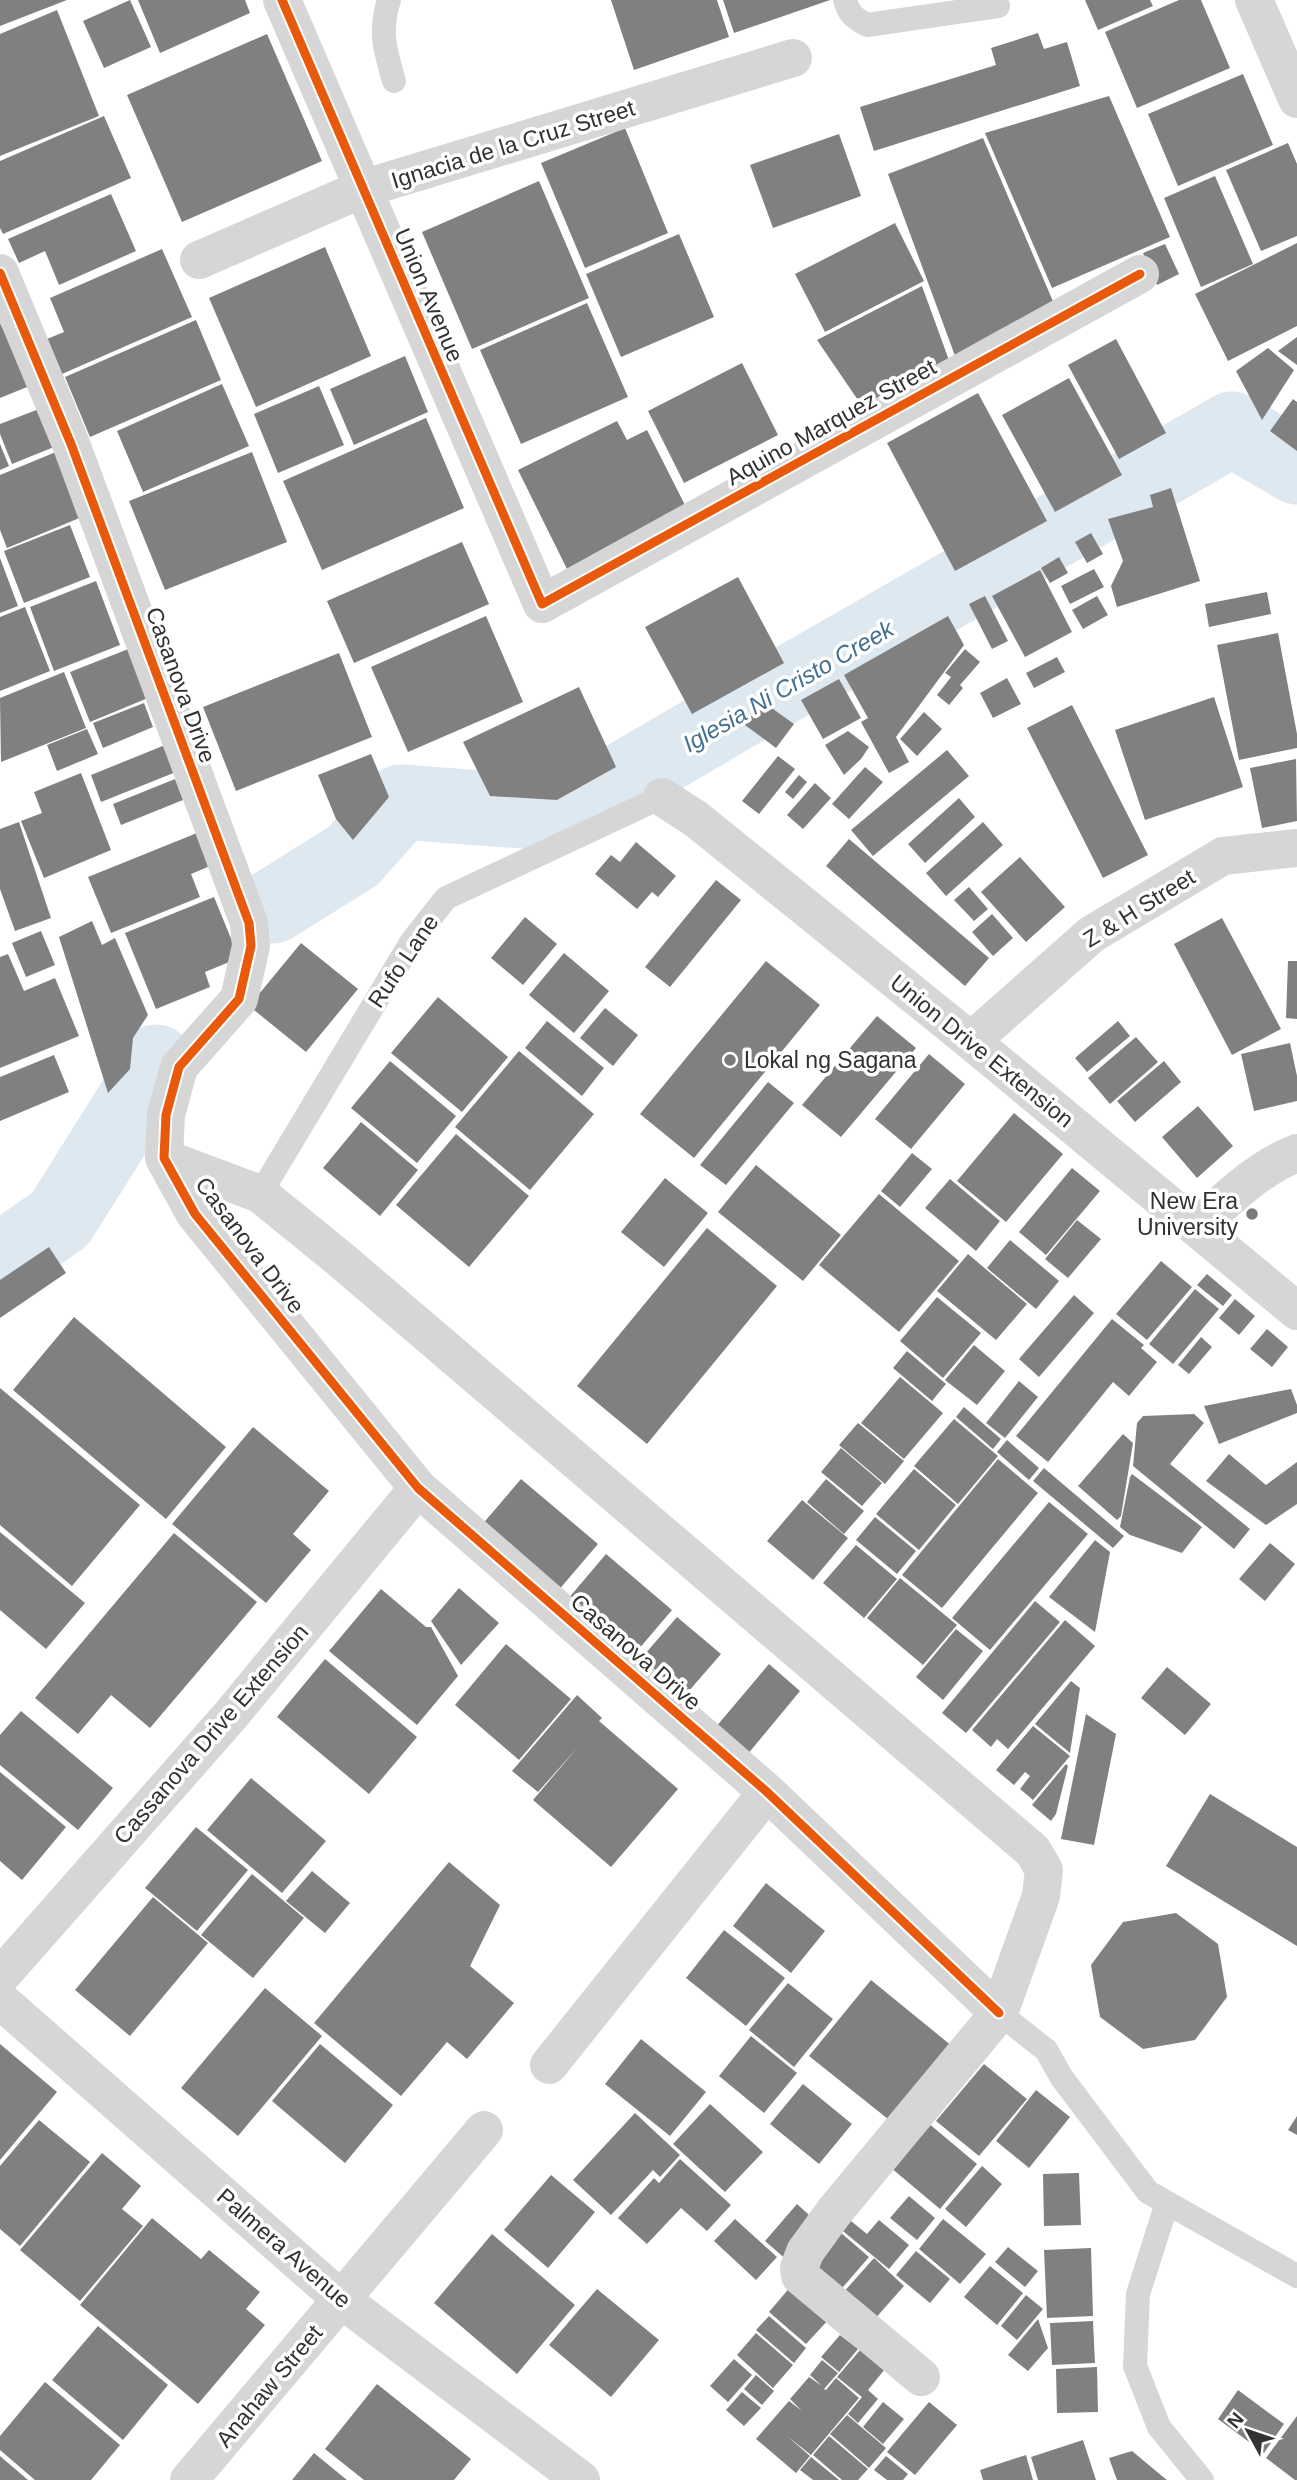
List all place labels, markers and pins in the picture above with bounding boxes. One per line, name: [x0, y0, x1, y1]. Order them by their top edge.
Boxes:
place label: Lokal ng Sagana: [744, 1047, 917, 1073]
marker: Lokal ng Sagana: [722, 1052, 738, 1068]
place label: New Era University: [1137, 1188, 1238, 1240]
marker: New Era University: [1244, 1206, 1260, 1222]

